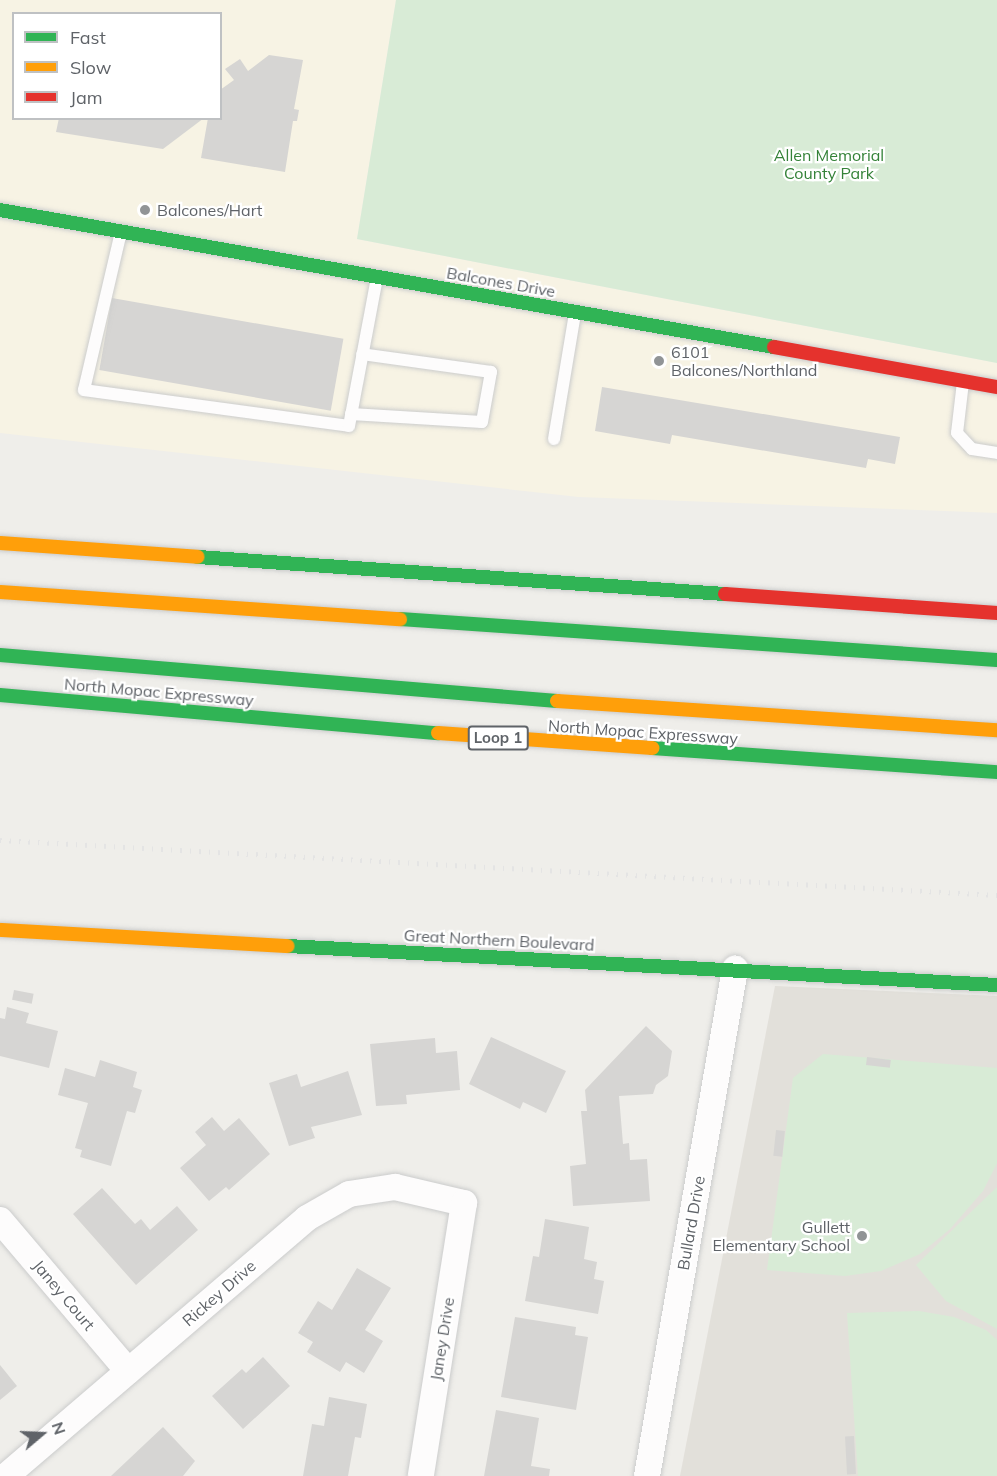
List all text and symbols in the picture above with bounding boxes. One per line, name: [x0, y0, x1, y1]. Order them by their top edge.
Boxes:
legend: [12, 12, 222, 120]
text: Fast: [70, 26, 106, 49]
text: Slow: [70, 56, 111, 79]
text: Jam: [70, 86, 103, 109]
park label: Allen Memorial County Park: [774, 145, 884, 183]
place label: Balcones/Hart: [157, 200, 262, 220]
marker: Balcones/Hart: [138, 203, 152, 217]
street label: Balcones Drive: [445, 263, 557, 301]
place label: 6101 Balcones/Northland: [671, 342, 817, 380]
marker: 6101 Balcones/Northland: [652, 354, 666, 368]
street label: North Mopac Expressway: [63, 674, 255, 710]
street label: North Mopac Expressway: [548, 716, 738, 748]
road number: Loop 1: [466, 726, 530, 750]
street label: Great Northern Boulevard: [403, 925, 595, 955]
street label: Bullard Drive: [673, 1174, 709, 1272]
place label: Gullett Elementary School: [712, 1217, 850, 1255]
marker: Gullett Elementary School: [855, 1229, 869, 1243]
street label: Janey Court: [29, 1256, 99, 1334]
street label: Rickey Drive: [178, 1256, 260, 1330]
street label: Janey Drive: [426, 1296, 458, 1382]
north arrow: [12, 1404, 72, 1464]
text: N: [48, 1419, 70, 1437]

